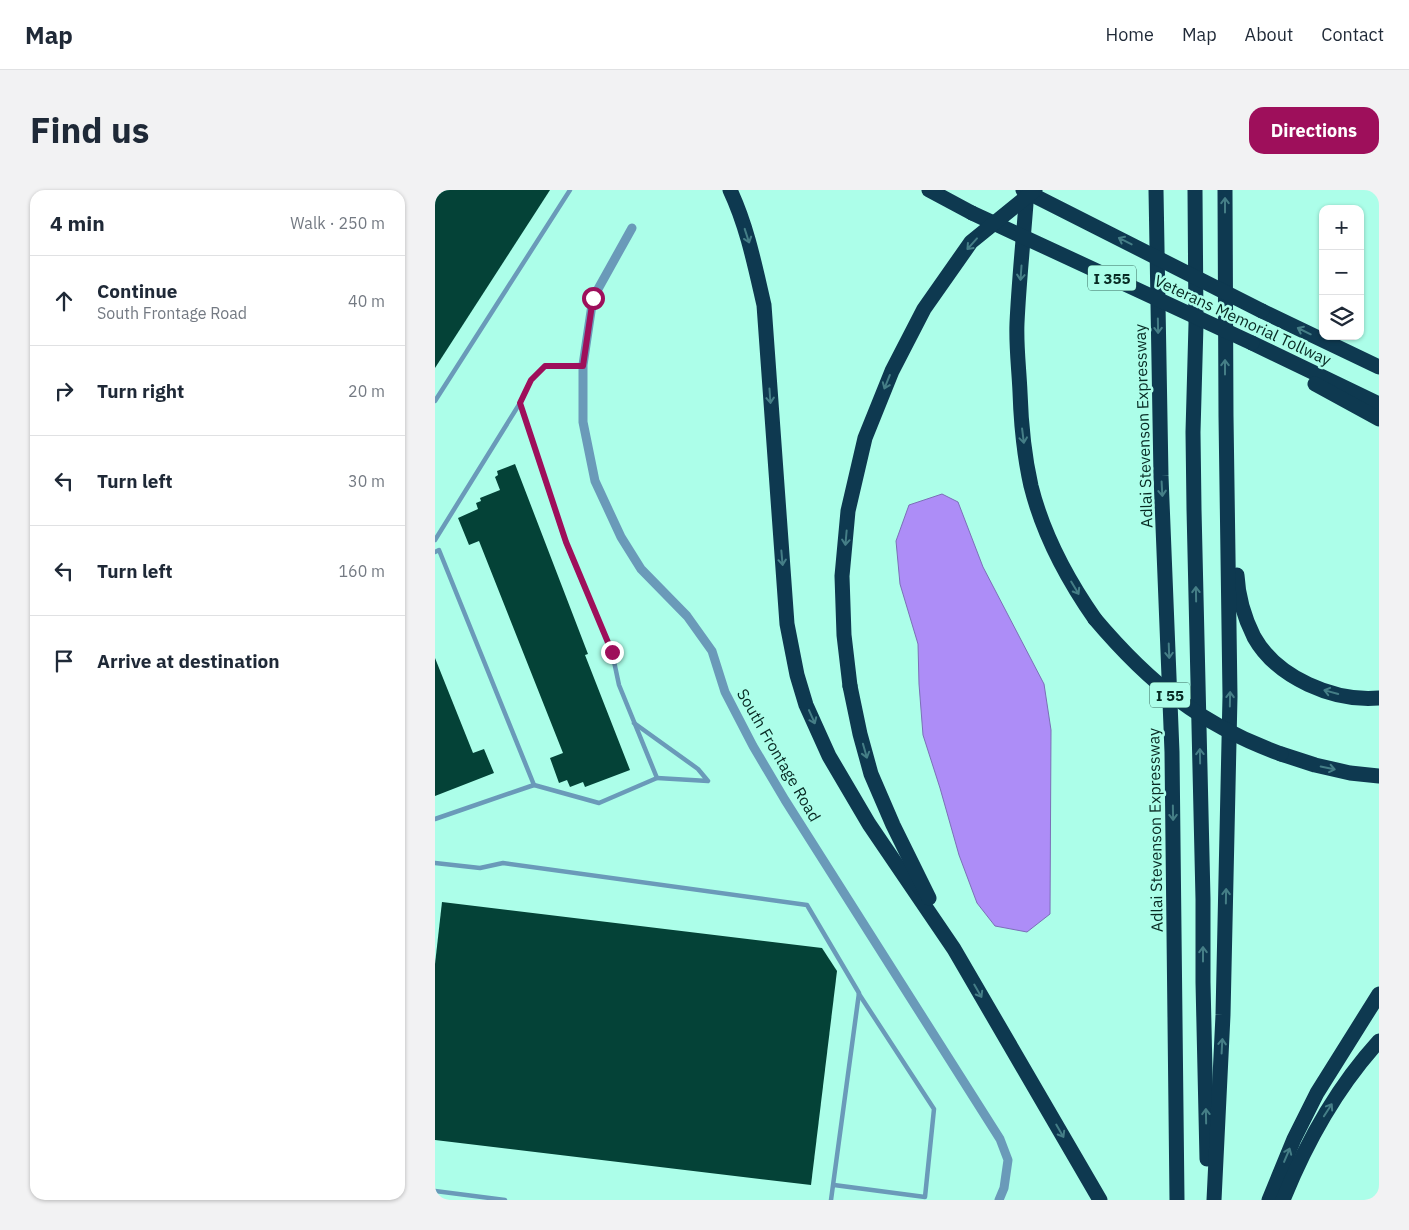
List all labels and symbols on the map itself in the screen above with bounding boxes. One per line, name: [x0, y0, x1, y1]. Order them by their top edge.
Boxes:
one-way arrow: [1220, 197, 1230, 214]
one-way arrow: [742, 227, 752, 243]
one-way arrow: [1117, 236, 1132, 246]
one-way arrow: [966, 237, 977, 250]
one-way arrow: [1016, 265, 1026, 281]
road number: I 355: [1088, 266, 1136, 290]
street label: Veterans Memorial Tollway: [1151, 270, 1335, 370]
route start: [582, 287, 605, 310]
one-way arrow: [1153, 318, 1163, 334]
street label: Adlai Stevenson Expressway: [1129, 324, 1157, 528]
one-way arrow: [1296, 326, 1311, 336]
one-way arrow: [1220, 360, 1230, 376]
one-way arrow: [882, 374, 892, 389]
one-way arrow: [766, 387, 775, 403]
one-way arrow: [1018, 427, 1028, 443]
one-way arrow: [1157, 480, 1166, 496]
one-way arrow: [841, 530, 851, 546]
one-way arrow: [777, 549, 787, 565]
one-way arrow: [1070, 581, 1080, 595]
one-way arrow: [1191, 586, 1201, 602]
route end: [601, 641, 624, 664]
one-way arrow: [1164, 643, 1173, 659]
road number: I 55: [1150, 682, 1190, 708]
street label: South Frontage Road: [733, 685, 825, 825]
one-way arrow: [1323, 687, 1339, 697]
one-way arrow: [1225, 691, 1235, 707]
one-way arrow: [807, 709, 817, 724]
street label: Adlai Stevenson Expressway: [1143, 728, 1167, 932]
one-way arrow: [860, 742, 870, 758]
one-way arrow: [1195, 749, 1205, 765]
one-way arrow: [1319, 764, 1335, 773]
one-way arrow: [1168, 805, 1178, 821]
one-way arrow: [1221, 888, 1231, 904]
one-way arrow: [1198, 946, 1208, 962]
one-way arrow: [974, 983, 984, 998]
one-way arrow: [1217, 1039, 1226, 1055]
one-way arrow: [1324, 1103, 1334, 1117]
one-way arrow: [1201, 1109, 1211, 1125]
one-way arrow: [1056, 1124, 1066, 1138]
one-way arrow: [1283, 1148, 1293, 1163]

